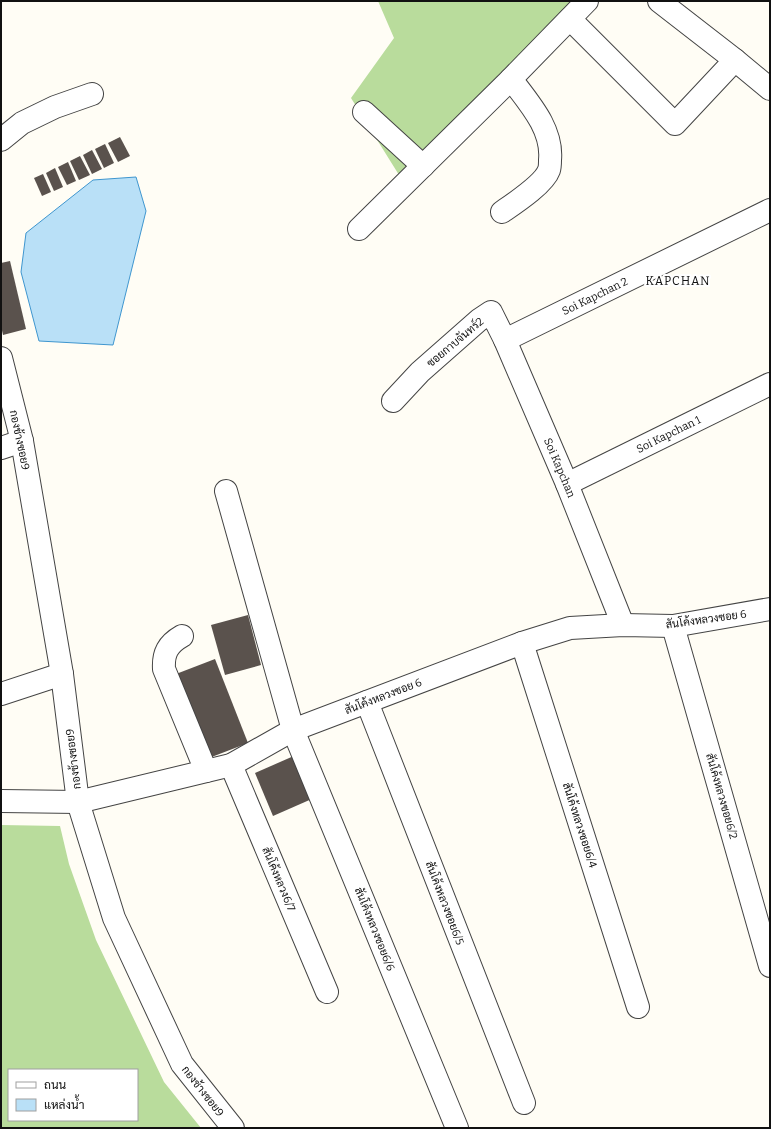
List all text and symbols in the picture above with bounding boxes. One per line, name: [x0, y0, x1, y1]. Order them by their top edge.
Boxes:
district label: KAPCHAN: [645, 274, 711, 288]
street label: Soi Kapchan 2: [560, 275, 630, 318]
street label: ซอยกาบจันทร์2: [423, 313, 486, 370]
street label: กองช้างซอย9: [7, 409, 33, 471]
street label: Soi Kapchan 1: [634, 413, 703, 456]
street label: Soi Kapchan: [541, 436, 578, 500]
street label: สันโค้งหลวงซอย 6: [665, 605, 747, 632]
street label: สันโค้งหลวงซอย 6: [342, 674, 423, 717]
street label: กองช้างซอย9: [62, 728, 84, 790]
street label: สันโค้งหลวงซอย6/2: [703, 751, 742, 841]
street label: สันโค้งหลวงซอย6/4: [560, 780, 602, 870]
street label: สันโค้งหลวง6/7: [259, 844, 300, 914]
street label: สันโค้งหลวงซอย6/5: [423, 859, 468, 947]
street label: สันโค้งหลวงซอย6/6: [352, 885, 399, 973]
street label: กองช้างซอย9: [179, 1063, 227, 1119]
legend: [8, 1069, 138, 1121]
text: ถนน: [44, 1078, 67, 1092]
text: แหล่งน้ำ: [44, 1094, 84, 1112]

